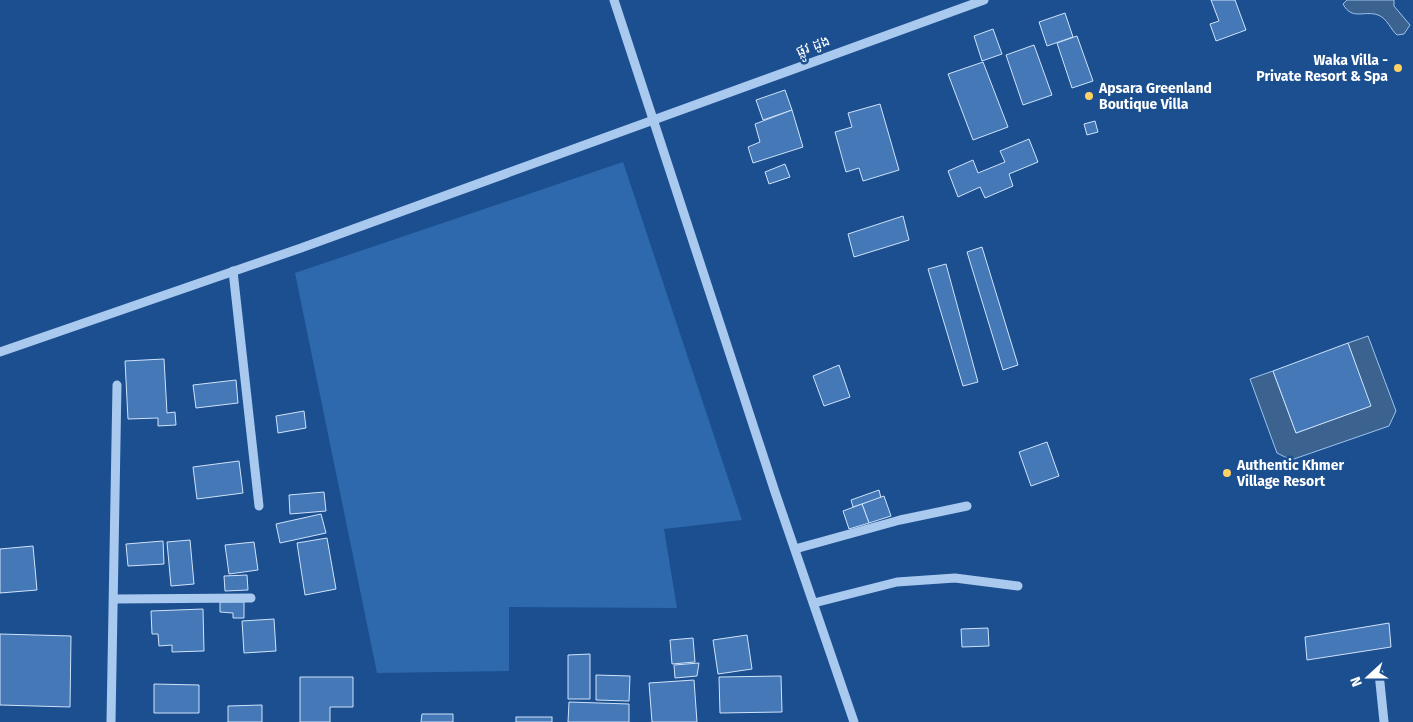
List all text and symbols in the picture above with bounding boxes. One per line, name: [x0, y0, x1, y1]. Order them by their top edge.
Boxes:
street label: ផ្លូវ ដូង: [794, 32, 833, 63]
place label: Waka Villa - Private Resort & Spa: [1256, 52, 1388, 85]
marker: Waka Villa - Private Resort & Spa: [1392, 62, 1404, 74]
place label: Apsara Greenland Boutique Villa: [1098, 80, 1212, 113]
marker: Apsara Greenland Boutique Villa: [1083, 90, 1095, 102]
place label: Authentic Khmer Village Resort: [1236, 457, 1344, 490]
marker: Authentic Khmer Village Resort: [1221, 467, 1233, 479]
north arrow: [1343, 652, 1393, 702]
text: N: [1347, 674, 1366, 689]

